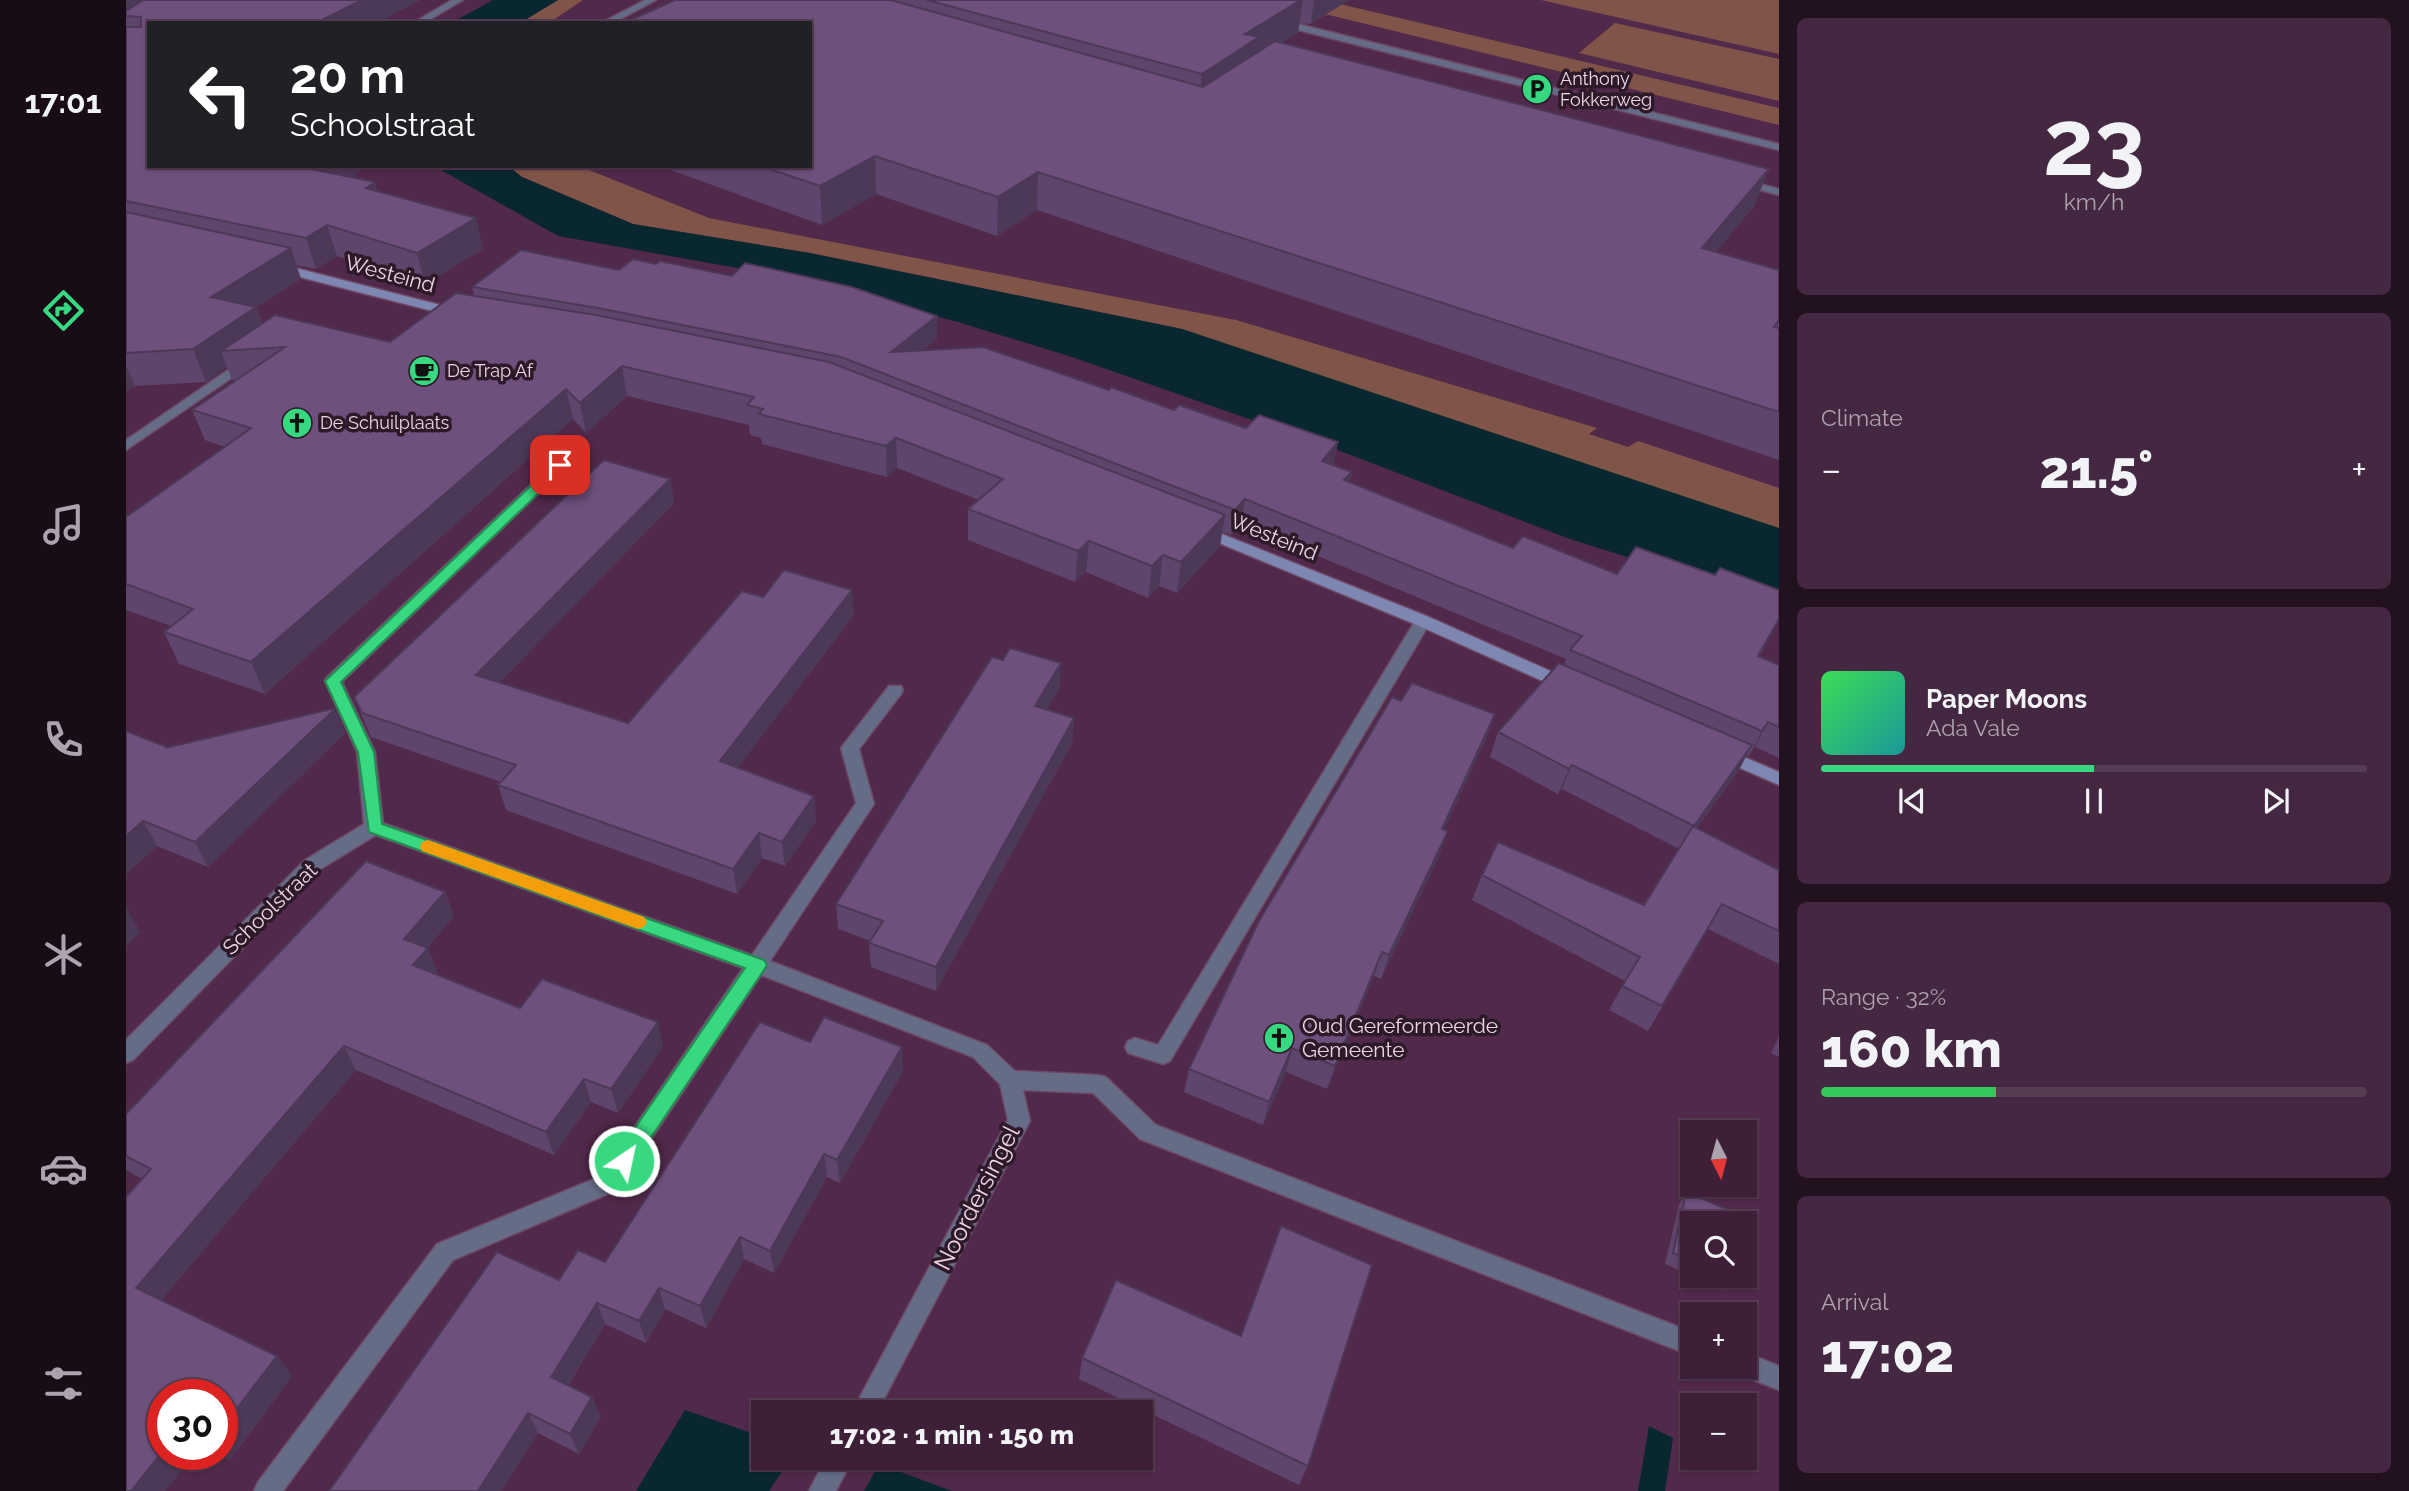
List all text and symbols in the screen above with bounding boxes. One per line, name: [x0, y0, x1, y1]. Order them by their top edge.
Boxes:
text: 20 m: [290, 47, 405, 104]
icon: left: [175, 49, 266, 140]
place label: Anthony Fokkerweg: [1560, 68, 1652, 110]
parking icon: Anthony Fokkerweg: [1520, 72, 1554, 106]
text: 17:01: [24, 83, 102, 120]
text: 23: [2043, 89, 2145, 196]
text: Schoolstraat: [290, 106, 475, 143]
text: km/h: [2064, 188, 2124, 215]
street label: Westeind: [342, 250, 438, 298]
icon: directions: [39, 286, 88, 335]
cafe icon: De Trap Af: [407, 354, 441, 388]
place label: De Trap Af: [447, 360, 534, 381]
text: Climate: [1821, 404, 1903, 431]
church icon: De Schuilplaats: [280, 406, 314, 440]
place label: De Schuilplaats: [320, 412, 449, 433]
pin: [530, 435, 590, 495]
text: 21.5°: [2039, 439, 2153, 500]
icon: arrive: [541, 446, 579, 484]
text: −: [1821, 447, 1841, 492]
text: +: [2351, 447, 2367, 492]
icon: music: [39, 500, 88, 549]
street label: Westeind: [1227, 508, 1322, 565]
text: Paper Moons: [1926, 684, 2087, 714]
text: Ada Vale: [1926, 714, 2020, 741]
icon: phone: [39, 715, 88, 764]
icon: previous: [1893, 782, 1931, 820]
icon: pause: [2075, 782, 2113, 820]
icon: next: [2257, 782, 2295, 820]
street label: Schoolstraat: [217, 857, 322, 960]
icon: climate: [39, 930, 88, 979]
text: Range · 32%: [1821, 983, 1946, 1010]
place label: Oud Gereformeerde Gemeente: [1302, 1013, 1498, 1062]
text: 160 km: [1821, 1018, 2002, 1079]
church icon: Oud Gereformeerde Gemeente: [1262, 1021, 1296, 1055]
street label: Noordersingel: [928, 1120, 1026, 1275]
north arrow: [1680, 1120, 1757, 1197]
map controls: [1680, 1120, 1757, 1470]
position arrow: [587, 1124, 661, 1198]
icon: car: [39, 1144, 88, 1193]
button: search: [1680, 1211, 1757, 1288]
text: Arrival: [1821, 1288, 1888, 1315]
button: +: [1680, 1302, 1757, 1379]
text: 17:02: [1821, 1323, 1954, 1384]
icon: filters: [39, 1359, 88, 1408]
speed limit sign: 30: [147, 1379, 238, 1470]
button: −: [1680, 1393, 1757, 1470]
text: 17:02 · 1 min · 150 m: [830, 1420, 1074, 1450]

